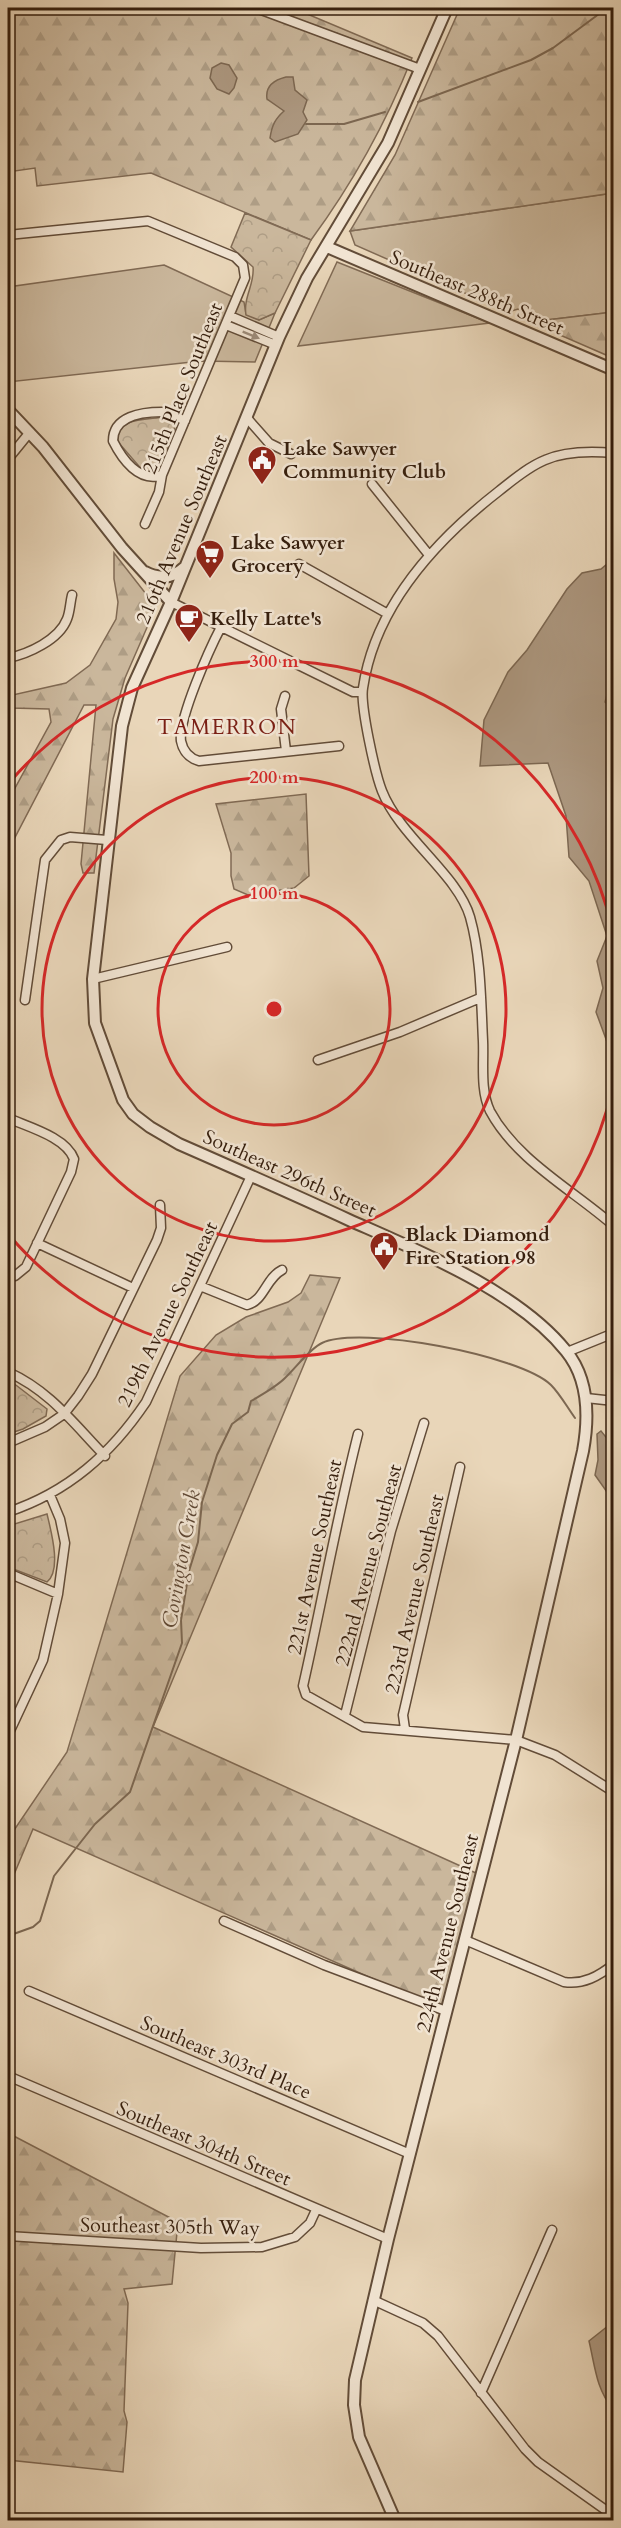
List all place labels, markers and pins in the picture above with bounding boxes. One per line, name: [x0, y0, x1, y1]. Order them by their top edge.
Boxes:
place label: Lake Sawyer Community Club: [283, 435, 446, 485]
public building icon: Lake Sawyer Community Club: [246, 444, 278, 486]
place label: Lake Sawyer Grocery: [231, 529, 345, 579]
supermarket icon: Lake Sawyer Grocery: [194, 538, 226, 580]
cafe icon: Kelly Latte's: [173, 602, 205, 644]
place label: Kelly Latte's: [210, 605, 322, 632]
centre of rings: [264, 999, 284, 1019]
place label: Black Diamond Fire Station 98: [405, 1221, 550, 1271]
public building icon: Black Diamond Fire Station 98: [368, 1230, 400, 1272]

